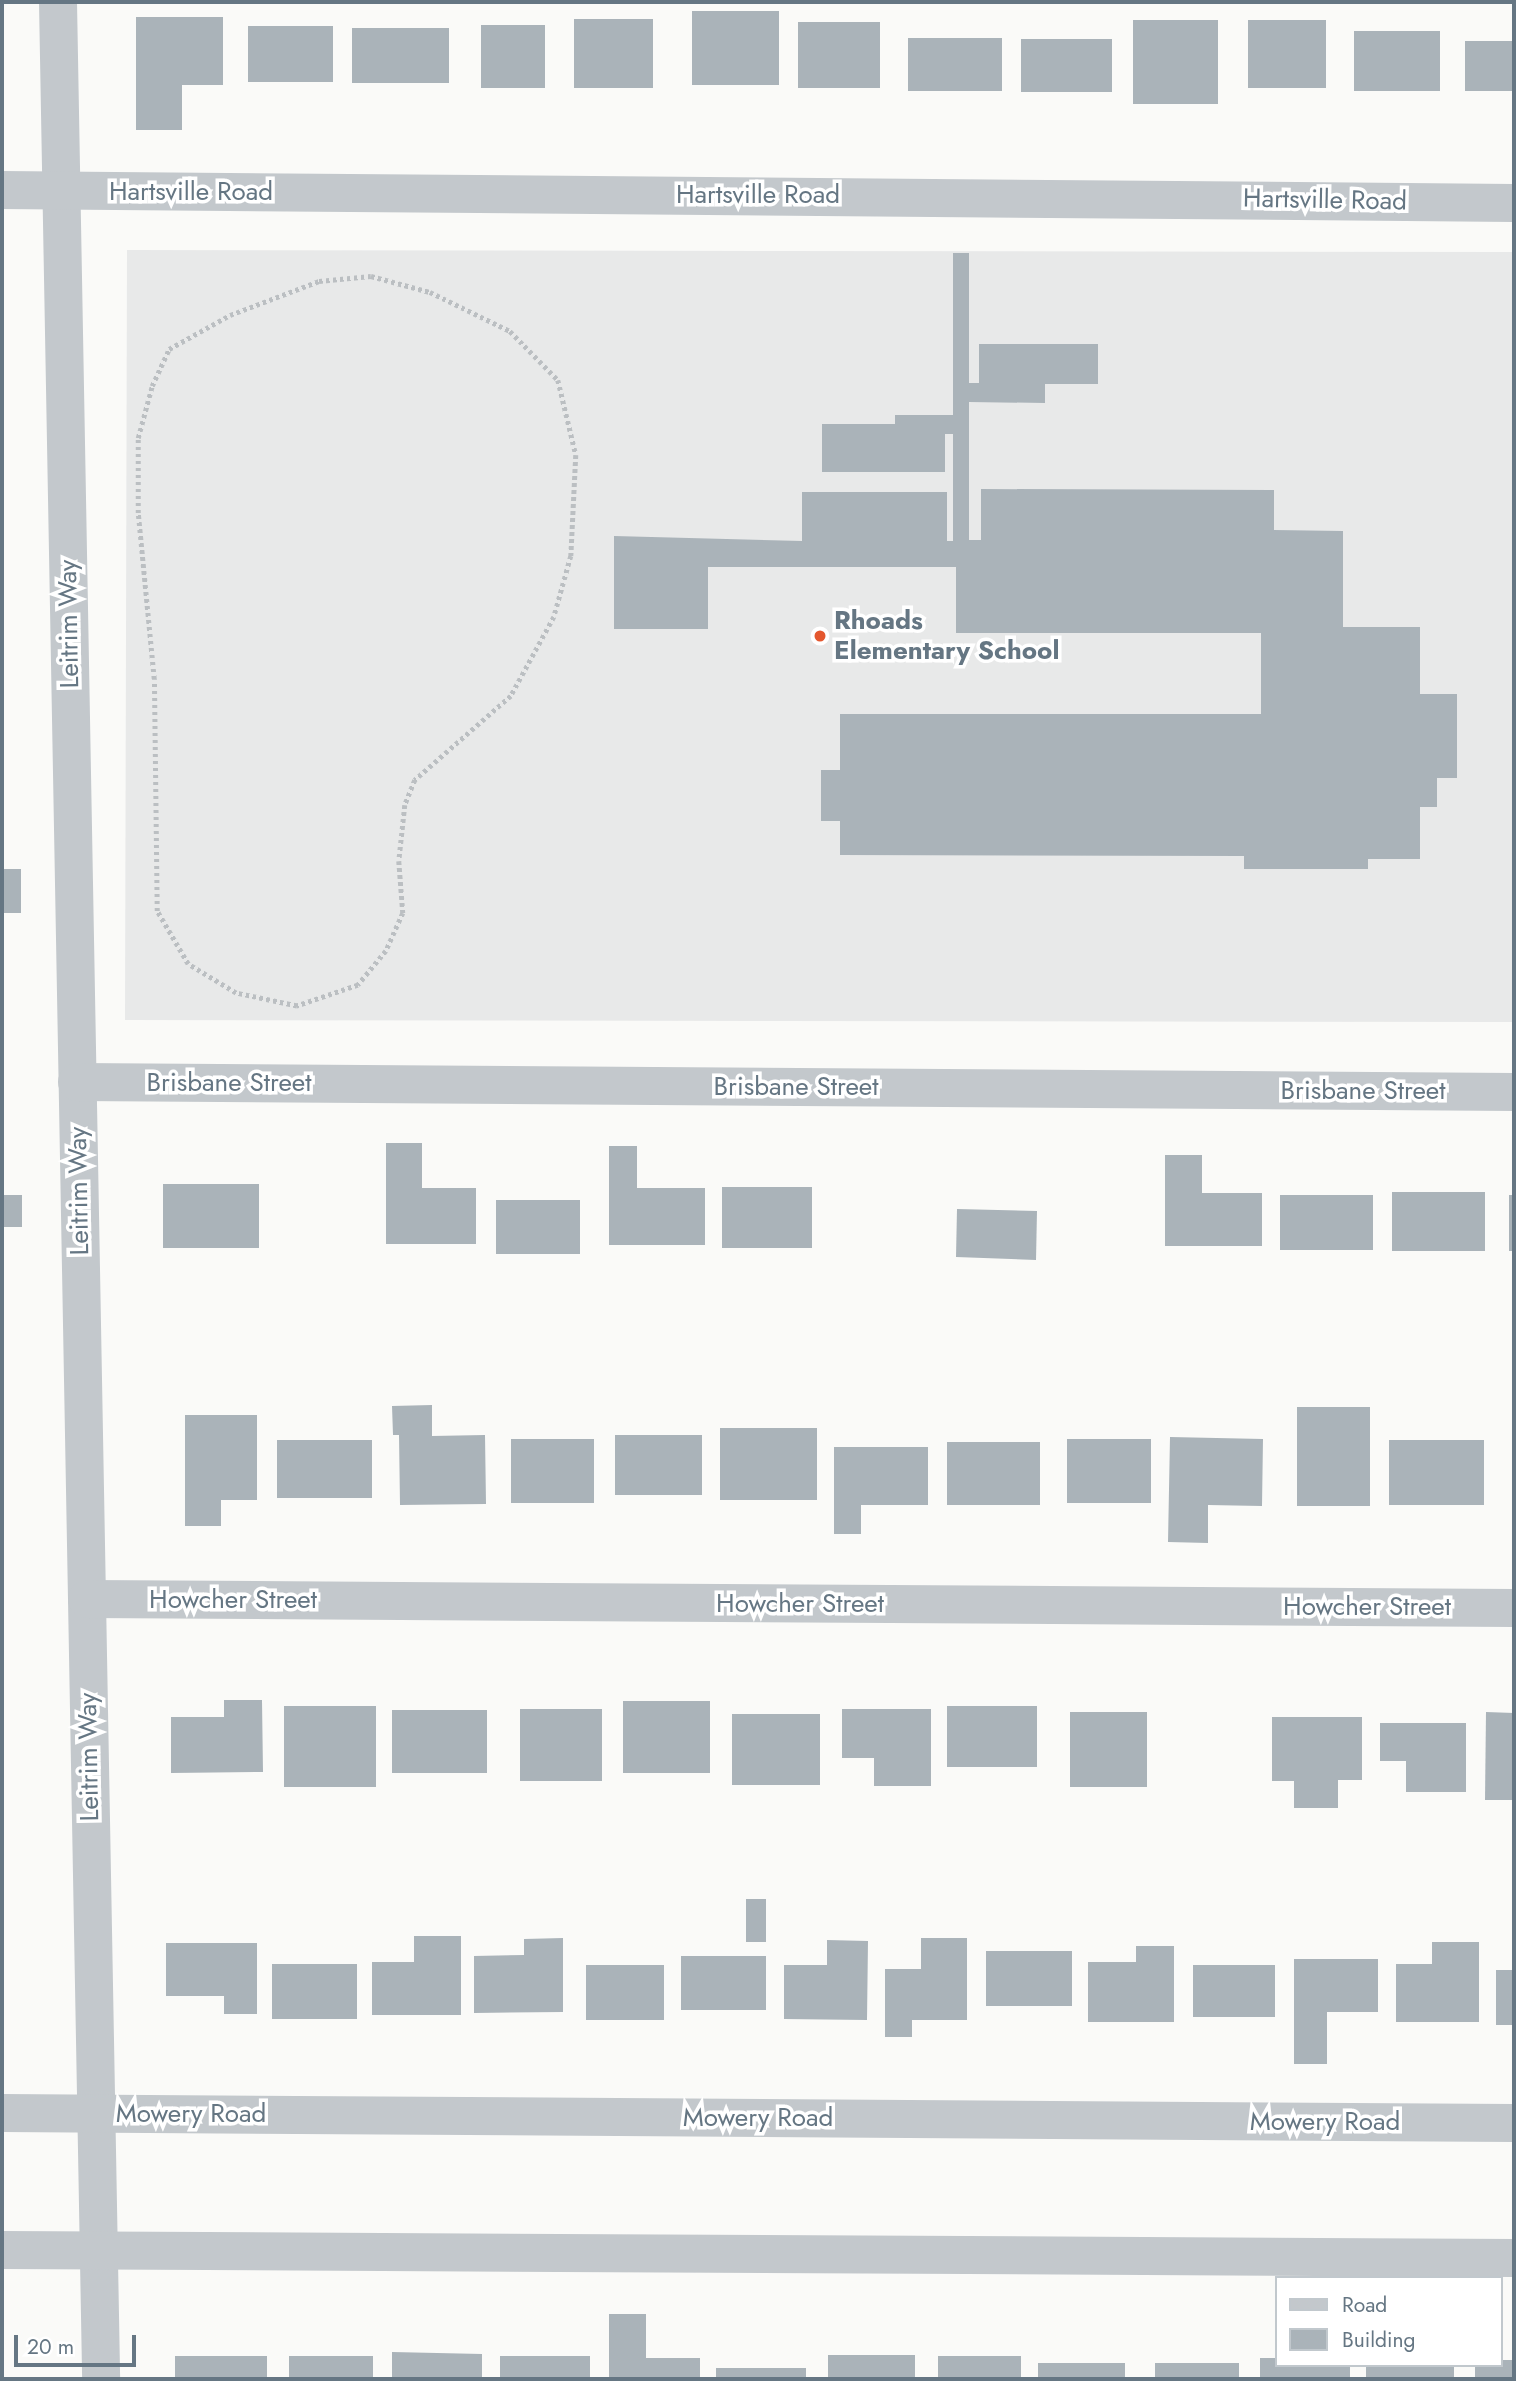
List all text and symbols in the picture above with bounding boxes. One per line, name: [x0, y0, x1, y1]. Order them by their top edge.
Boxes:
street label: Hartsville Road: [109, 176, 273, 208]
street label: Hartsville Road: [676, 179, 840, 211]
street label: Hartsville Road: [1243, 183, 1407, 217]
street label: Leitrim Way: [52, 559, 86, 689]
place label: Rhoads Elementary School: [834, 605, 1059, 666]
marker: Rhoads Elementary School: [812, 628, 828, 644]
street label: Brisbane Street: [147, 1067, 311, 1099]
street label: Brisbane Street: [714, 1071, 878, 1103]
street label: Brisbane Street: [1281, 1075, 1445, 1107]
street label: Leitrim Way: [62, 1126, 96, 1256]
street label: Howcher Street: [149, 1584, 317, 1616]
street label: Howcher Street: [716, 1588, 884, 1620]
street label: Howcher Street: [1283, 1591, 1451, 1623]
street label: Leitrim Way: [72, 1692, 106, 1822]
street label: Mowery Road: [116, 2098, 266, 2130]
street label: Mowery Road: [683, 2102, 833, 2134]
street label: Mowery Road: [1250, 2106, 1400, 2138]
legend: [1274, 2276, 1502, 2367]
text: Road: [1342, 2290, 1387, 2320]
scale bar: [18, 2322, 140, 2366]
text: Building: [1342, 2325, 1415, 2355]
text: 20 m: [27, 2332, 74, 2362]

